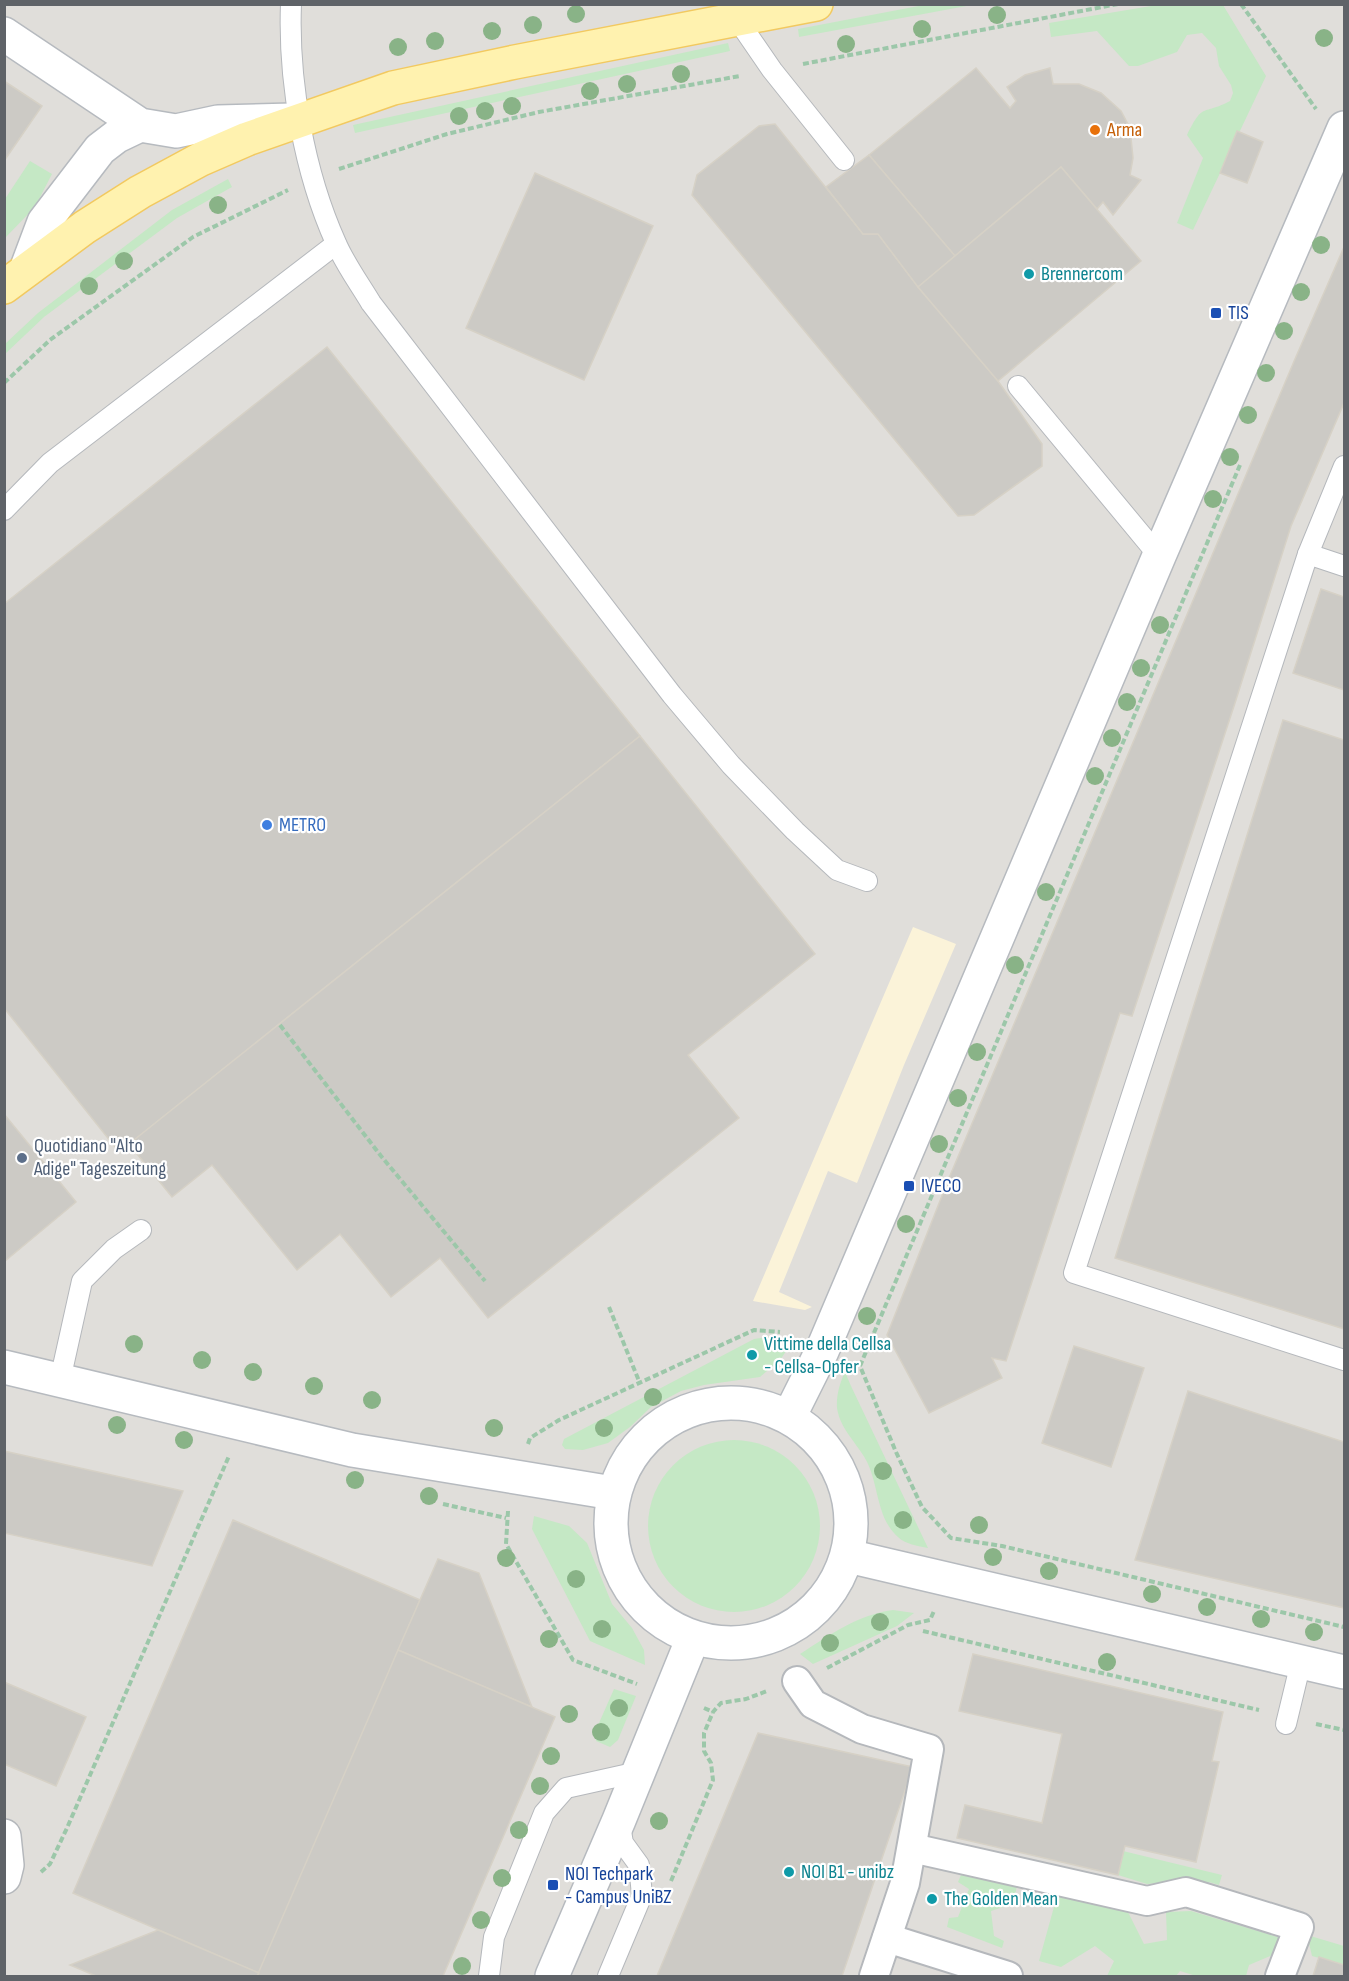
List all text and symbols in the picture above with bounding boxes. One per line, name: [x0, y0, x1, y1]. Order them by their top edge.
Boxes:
place label: Arma: [1106, 118, 1142, 142]
marker: Arma: [1088, 123, 1102, 137]
place label: Brennercom: [1041, 262, 1123, 286]
marker: Brennercom: [1022, 267, 1036, 281]
place label: TIS: [1228, 301, 1249, 325]
marker: TIS: [1209, 306, 1223, 320]
place label: METRO: [279, 813, 326, 837]
marker: METRO: [260, 818, 274, 832]
place label: Quotidiano "Alto Adige" Tageszeitung: [33, 1134, 166, 1181]
marker: Quotidiano "Alto Adige" Tageszeitung: [15, 1151, 29, 1165]
place label: IVECO: [921, 1174, 961, 1198]
marker: IVECO: [902, 1179, 916, 1193]
place label: Vittime della Cellsa - Cellsa-Opfer: [764, 1332, 891, 1379]
marker: Vittime della Cellsa - Cellsa-Opfer: [745, 1348, 759, 1362]
place label: NOI B1 - unibz: [801, 1860, 894, 1884]
place label: NOI Techpark - Campus UniBZ: [565, 1862, 672, 1909]
marker: NOI B1 - unibz: [782, 1865, 796, 1879]
marker: NOI Techpark - Campus UniBZ: [546, 1878, 560, 1892]
place label: The Golden Mean: [944, 1887, 1058, 1911]
marker: The Golden Mean: [925, 1892, 939, 1906]

